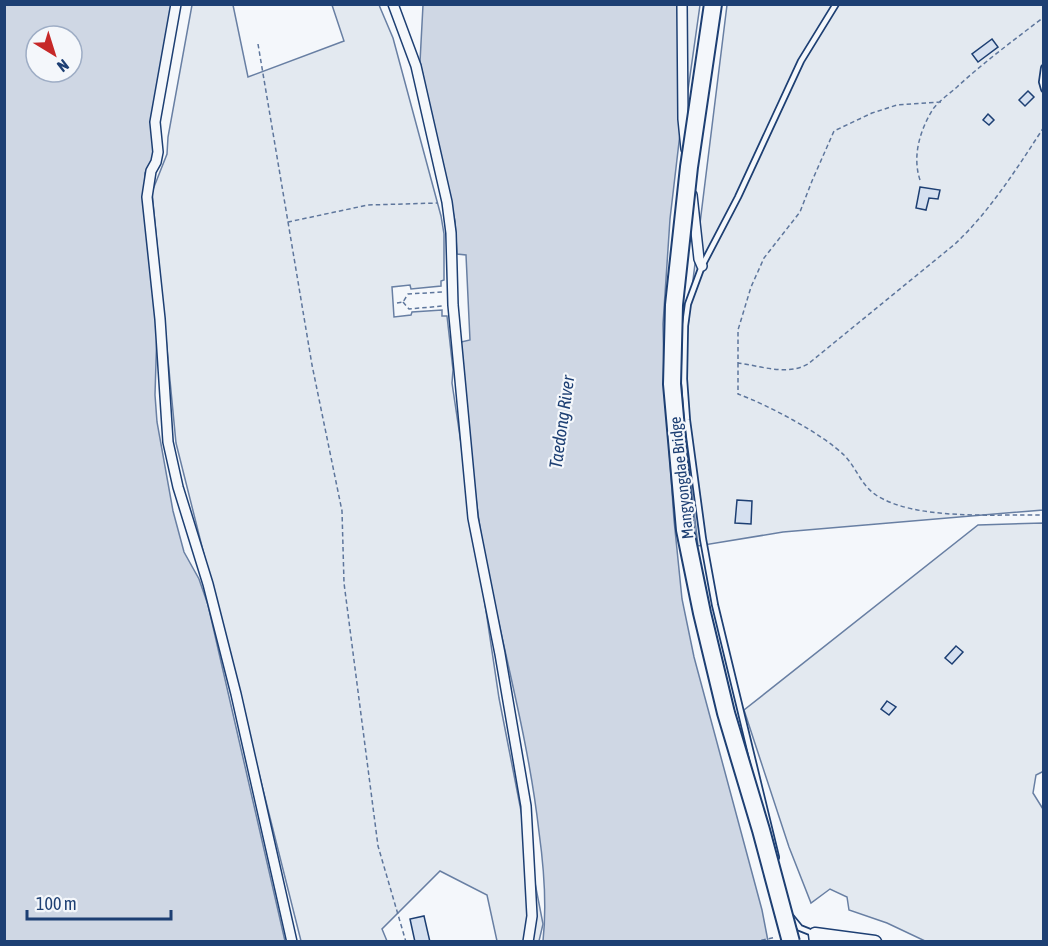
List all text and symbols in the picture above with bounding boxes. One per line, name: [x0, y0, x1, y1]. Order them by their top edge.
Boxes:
north arrow: [24, 24, 84, 84]
text: N: [54, 56, 73, 76]
water label: Taedong River: [545, 373, 579, 470]
street label: Mangyongdae Bridge: [666, 416, 697, 540]
scale bar: [27, 883, 171, 921]
text: 100 m: [36, 893, 77, 914]

